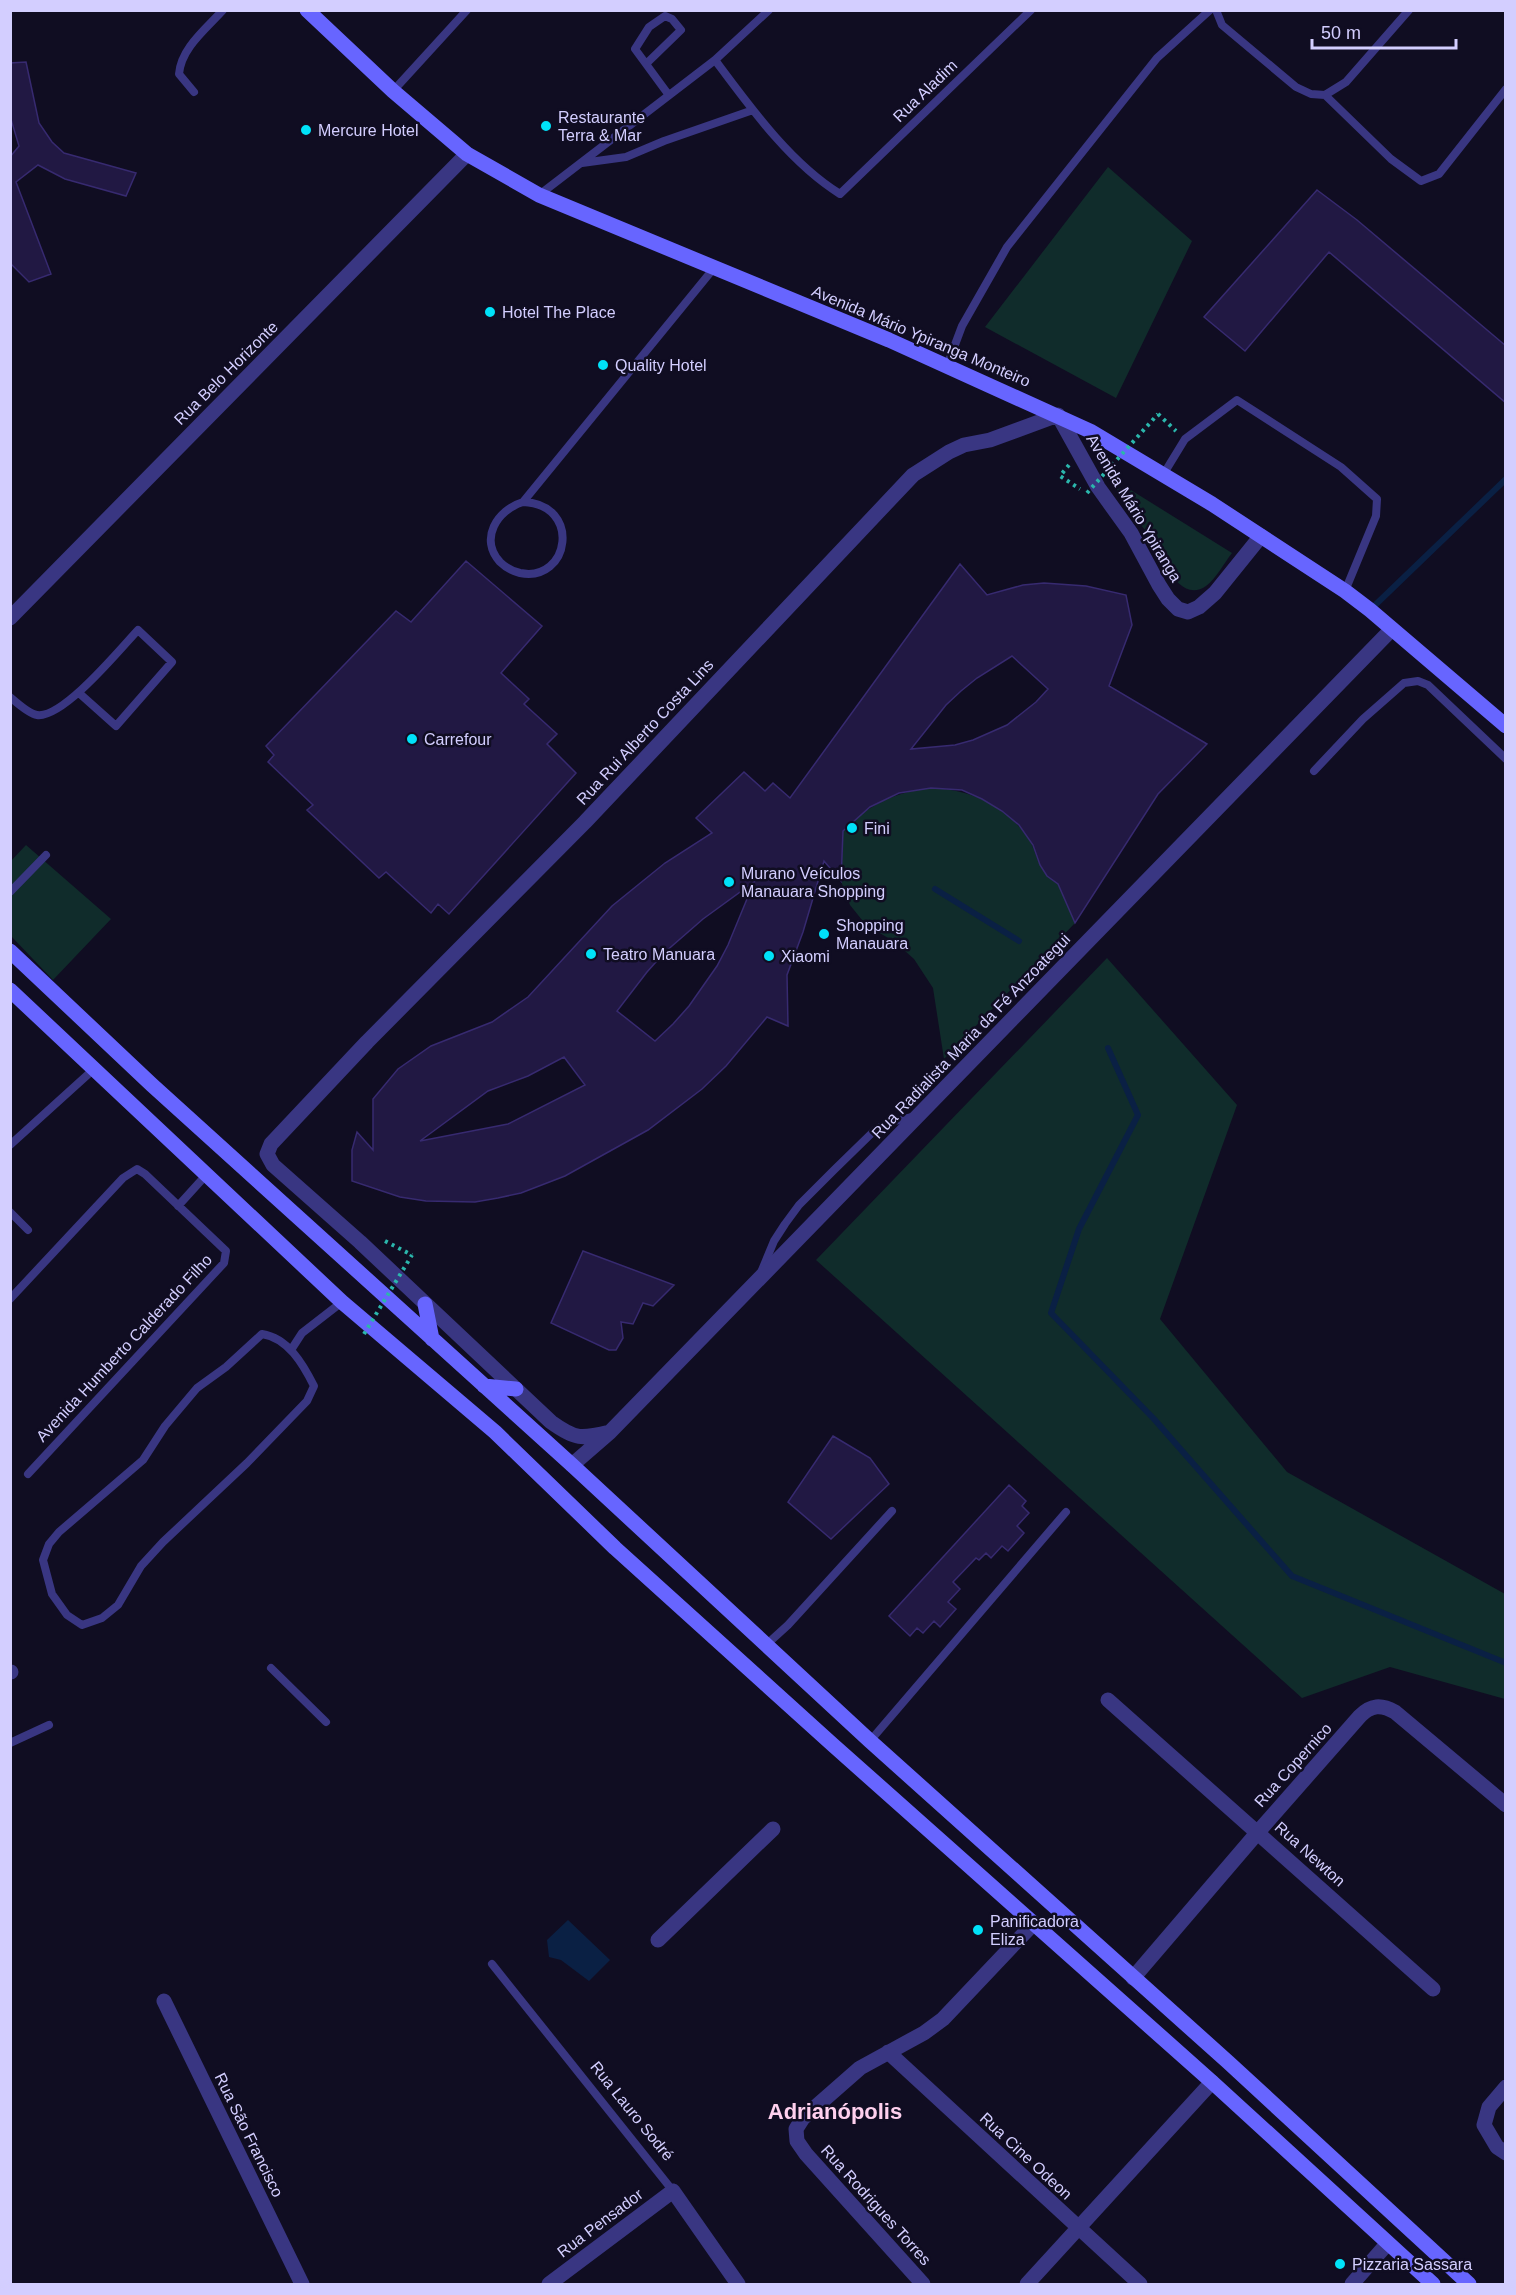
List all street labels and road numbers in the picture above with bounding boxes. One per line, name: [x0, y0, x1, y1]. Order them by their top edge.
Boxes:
street label: Rua Aladim: [890, 56, 960, 126]
street label: Avenida Mário Ypiranga Monteiro: [809, 282, 1033, 390]
street label: Rua Belo Horizonte: [171, 318, 281, 428]
street label: Avenida Mário Ypiranga: [1083, 431, 1185, 585]
street label: Rua Rui Alberto Costa Lins: [573, 656, 717, 808]
street label: Rua Radialista Maria da Fé Anzoategui: [869, 930, 1073, 1142]
street label: Avenida Humberto Calderado Filho: [33, 1251, 215, 1445]
street label: Rua Copernico: [1251, 1720, 1335, 1810]
street label: Rua Newton: [1272, 1818, 1348, 1890]
street label: Rua Lauro Sodré: [587, 2058, 677, 2164]
street label: Rua São Francisco: [212, 2070, 287, 2200]
street label: Rua Cine Odeon: [977, 2109, 1075, 2203]
street label: Rua Rodrigues Torres: [818, 2142, 934, 2268]
street label: Rua Pensador: [554, 2185, 646, 2261]

